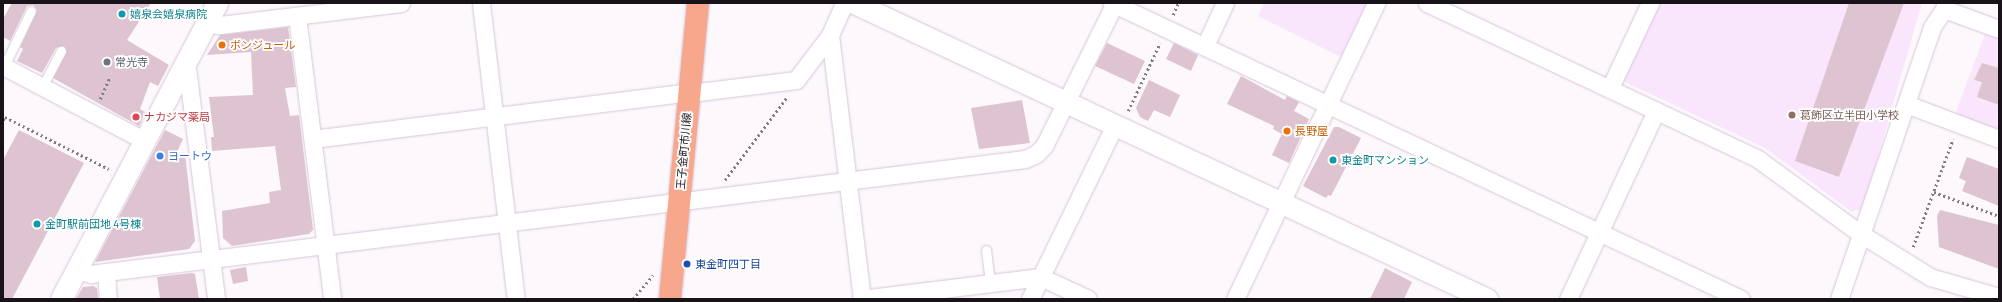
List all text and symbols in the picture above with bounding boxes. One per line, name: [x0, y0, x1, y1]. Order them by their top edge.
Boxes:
place label: 嬉泉会嬉泉病院: [130, 7, 207, 21]
marker: 嬉泉会嬉泉病院: [117, 9, 127, 19]
place label: ボンジュール: [230, 38, 296, 52]
marker: ボンジュール: [217, 40, 227, 50]
place label: 常光寺: [115, 55, 148, 69]
marker: 常光寺: [102, 57, 112, 67]
place label: 葛飾区立半田小学校: [1800, 108, 1899, 122]
place label: ナカジマ薬局: [144, 110, 210, 124]
marker: 葛飾区立半田小学校: [1787, 110, 1797, 120]
marker: ナカジマ薬局: [131, 112, 141, 122]
street label: 王子金町市川線: [674, 112, 694, 190]
place label: 長野屋: [1295, 124, 1328, 138]
marker: 長野屋: [1282, 126, 1292, 136]
place label: ヨートウ: [168, 149, 212, 163]
marker: ヨートウ: [155, 151, 165, 161]
place label: 東金町マンション: [1341, 153, 1429, 167]
marker: 東金町マンション: [1328, 155, 1338, 165]
place label: 金町駅前団地 4号棟: [45, 217, 141, 231]
marker: 金町駅前団地 4号棟: [32, 219, 42, 229]
place label: 東金町四丁目: [695, 257, 761, 271]
marker: 東金町四丁目: [682, 259, 692, 269]

